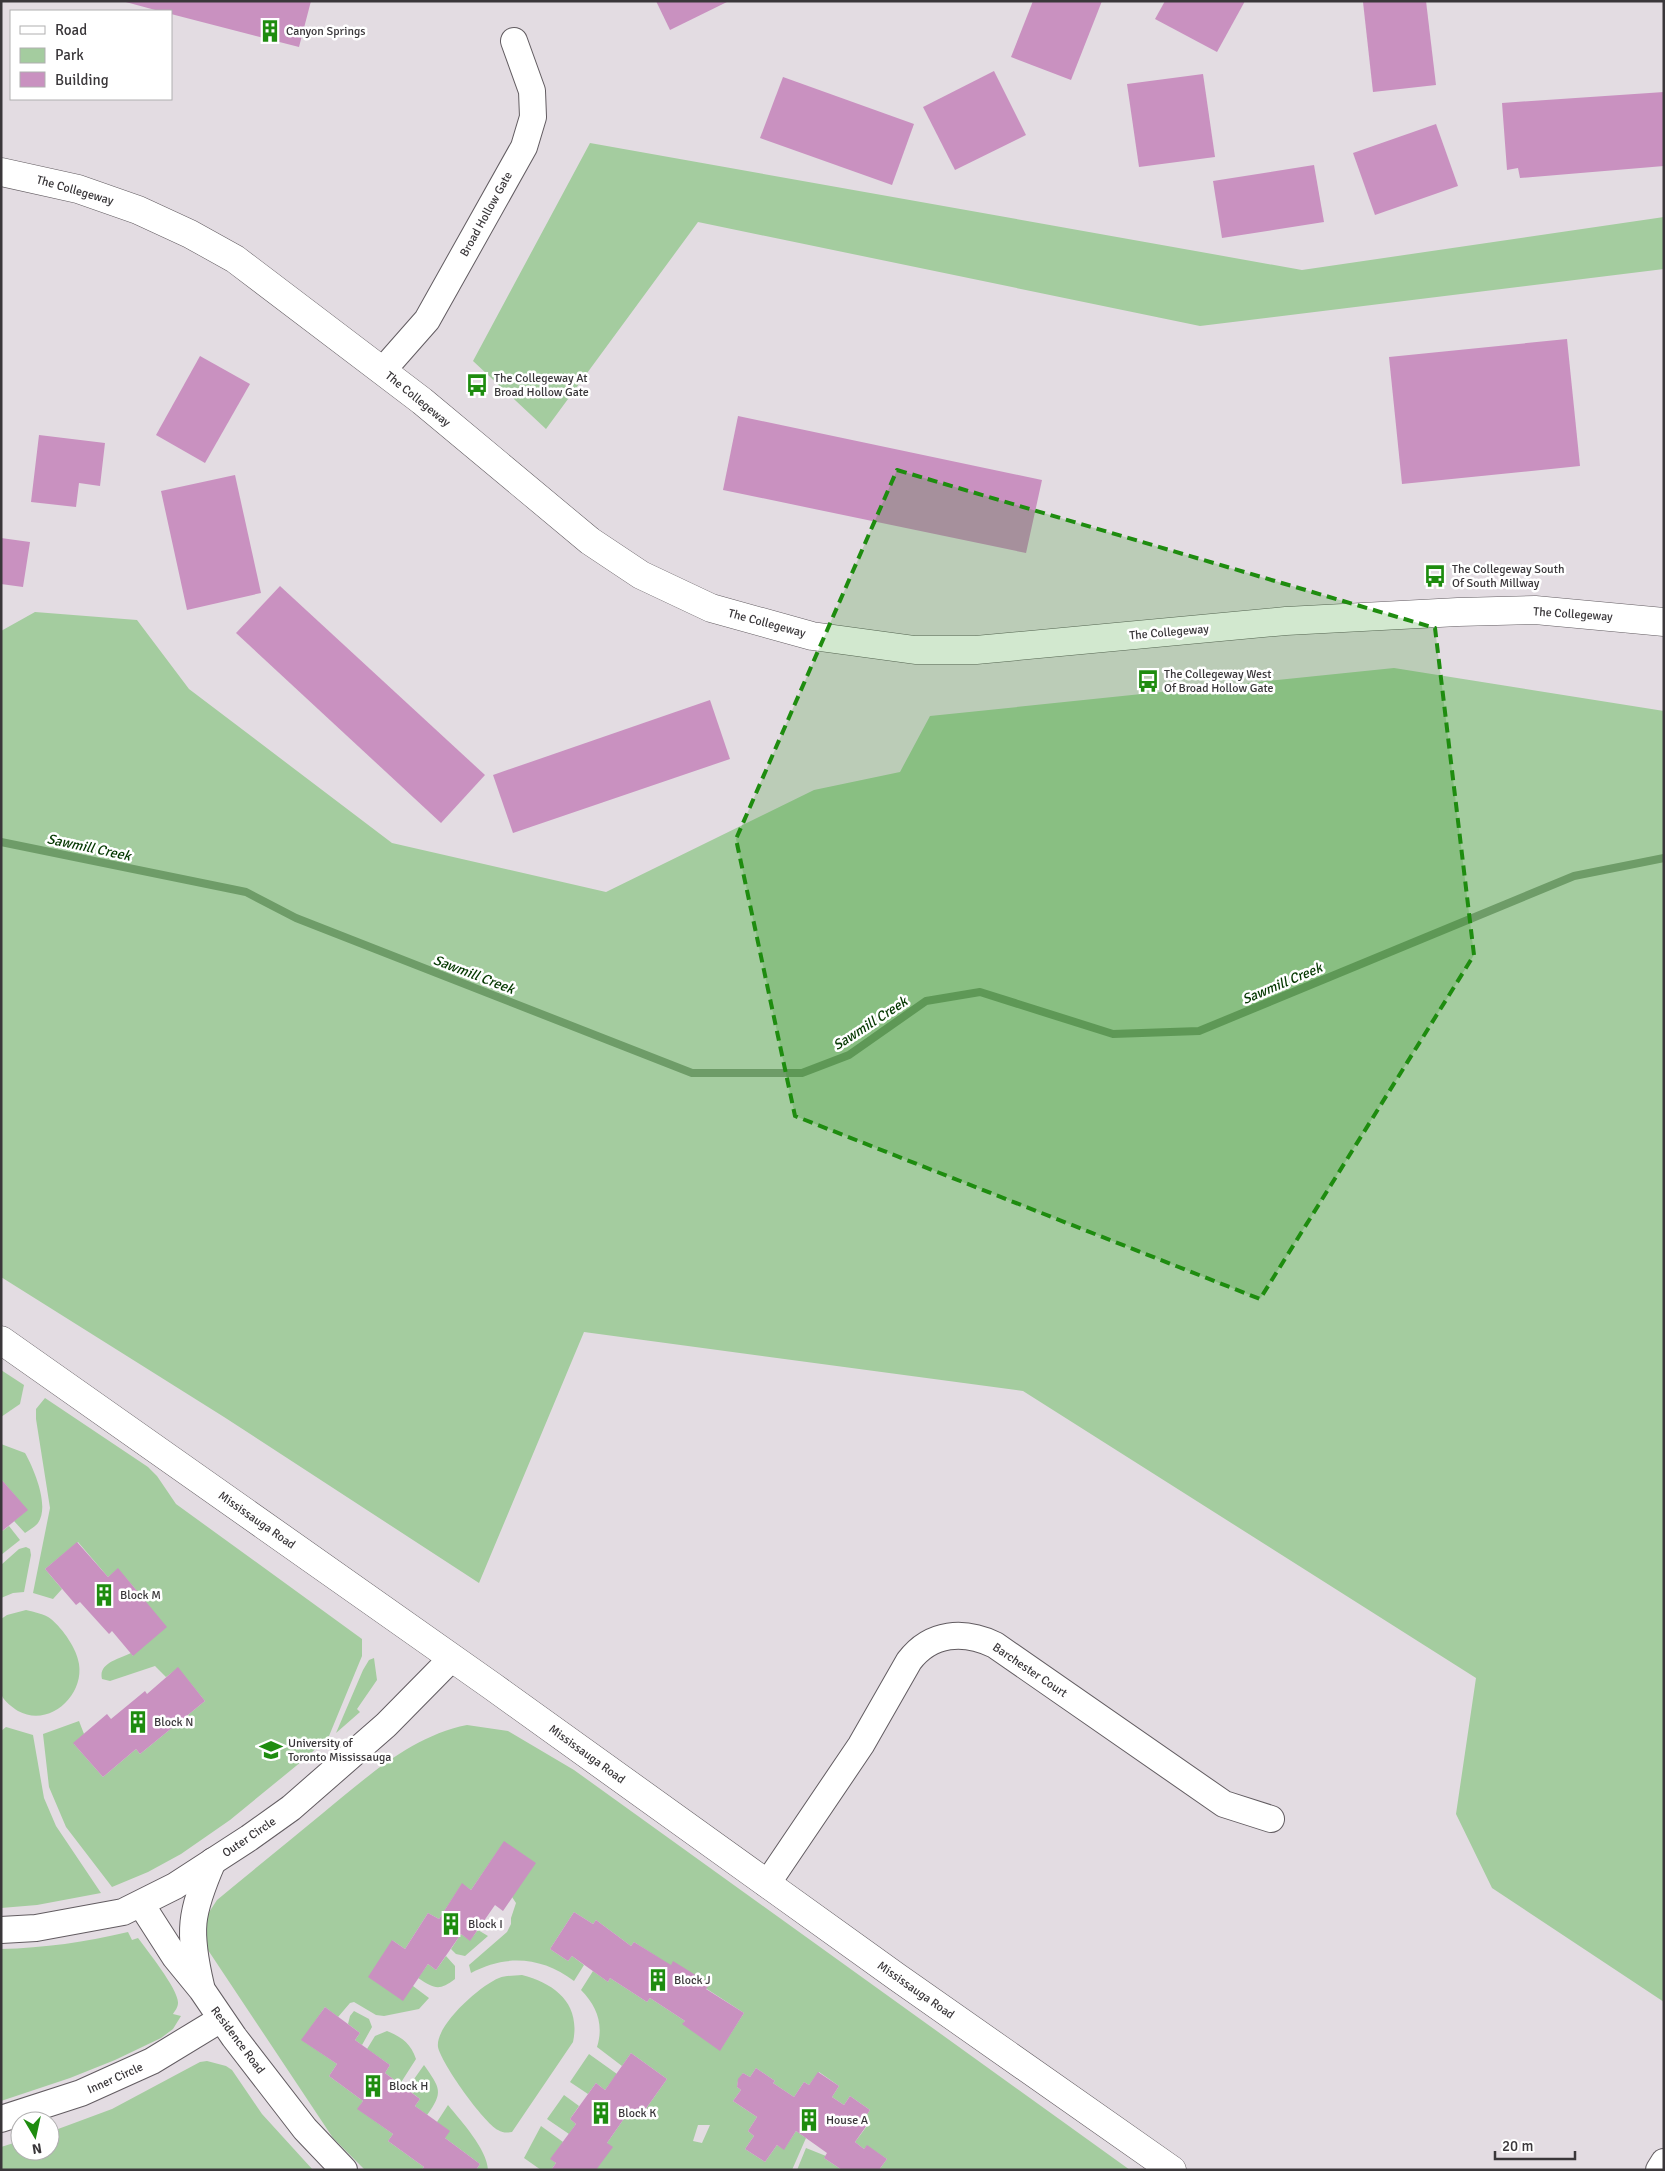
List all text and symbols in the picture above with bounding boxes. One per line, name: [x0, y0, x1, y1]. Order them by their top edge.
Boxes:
legend: [10, 10, 172, 100]
building icon: Canyon Springs: [257, 18, 283, 44]
text: Road: [55, 21, 87, 39]
place label: Canyon Springs: [286, 24, 366, 39]
text: Park: [55, 46, 84, 64]
text: Building: [55, 71, 109, 89]
street label: Broad Hollow Gate: [457, 169, 516, 259]
street label: The Collegeway: [35, 172, 116, 209]
street label: The Collegeway: [382, 369, 454, 430]
place label: The Collegeway At Broad Hollow Gate: [494, 371, 589, 400]
bus stop icon: The Collegeway At Broad Hollow Gate: [464, 372, 490, 398]
place label: The Collegeway South Of South Millway: [1452, 562, 1564, 591]
bus stop icon: The Collegeway South Of South Millway: [1422, 563, 1448, 589]
street label: The Collegeway: [1533, 604, 1614, 625]
street label: The Collegeway: [726, 606, 808, 641]
street label: The Collegeway: [1129, 622, 1210, 643]
place label: The Collegeway West Of Broad Hollow Gate: [1164, 667, 1273, 696]
bus stop icon: The Collegeway West Of Broad Hollow Gate: [1135, 668, 1161, 694]
water label: Sawmill Creek: [45, 830, 134, 865]
water label: Sawmill Creek: [431, 951, 519, 998]
water label: Sawmill Creek: [1240, 958, 1327, 1008]
water label: Sawmill Creek: [830, 992, 912, 1054]
street label: Mississauga Road: [215, 1488, 298, 1553]
building icon: Block M: [91, 1582, 117, 1608]
place label: Block M: [120, 1588, 161, 1603]
street label: Barchester Court: [989, 1640, 1070, 1701]
building icon: Block N: [125, 1709, 151, 1735]
place label: Block N: [154, 1715, 193, 1730]
street label: Mississauga Road: [546, 1722, 628, 1787]
place label: University of Toronto Mississauga: [288, 1736, 391, 1765]
school or university icon: University of Toronto Mississauga: [258, 1737, 284, 1763]
street label: Outer Circle: [220, 1814, 279, 1861]
building icon: Block I: [438, 1911, 464, 1937]
place label: Block I: [468, 1917, 503, 1932]
street label: Mississauga Road: [874, 1958, 957, 2023]
building icon: Block J: [645, 1967, 671, 1993]
place label: Block J: [674, 1973, 711, 1988]
street label: Residence Road: [207, 2004, 268, 2077]
street label: Inner Circle: [85, 2060, 145, 2097]
building icon: Block H: [360, 2073, 386, 2099]
place label: Block H: [389, 2079, 428, 2094]
building icon: Block K: [588, 2100, 614, 2126]
place label: Block K: [618, 2106, 656, 2121]
building icon: House A: [796, 2107, 822, 2133]
north arrow: [10, 2111, 60, 2161]
place label: House A: [826, 2113, 869, 2128]
scale bar: [1495, 2128, 1575, 2160]
text: 20 m: [1502, 2137, 1533, 2155]
text: N: [31, 2139, 43, 2158]

